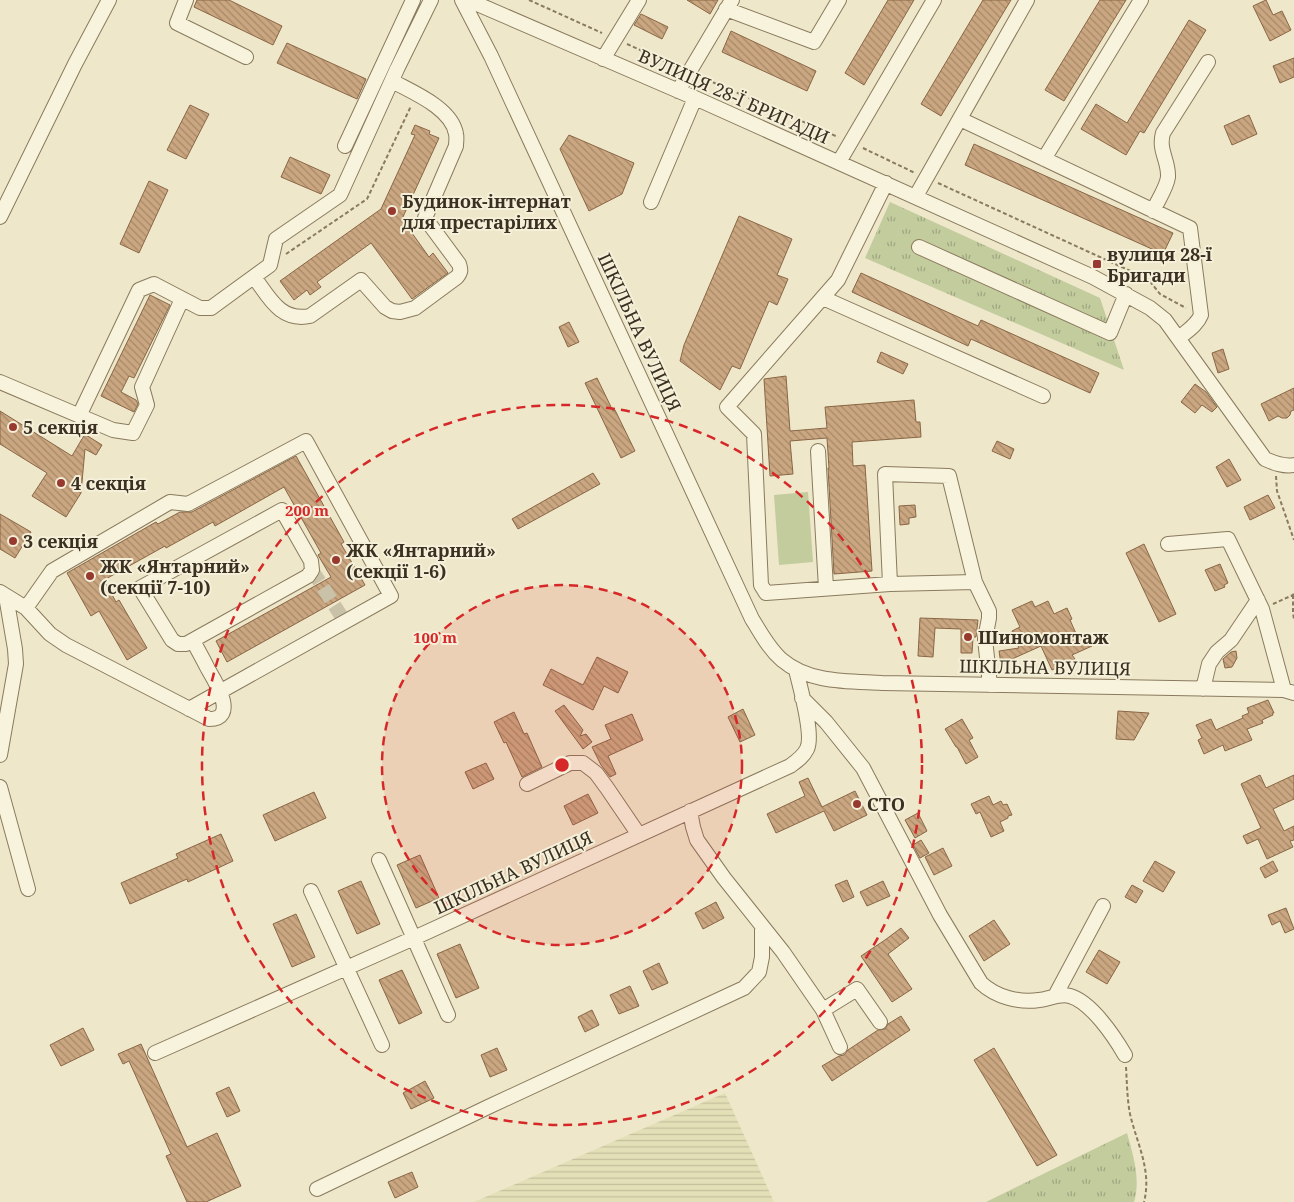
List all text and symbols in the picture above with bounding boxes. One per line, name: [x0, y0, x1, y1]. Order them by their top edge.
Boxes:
street label: ВУЛИЦЯ 28-Ї БРИГАДИ: [635, 43, 833, 149]
place label: Будинок-інтернат для престарілих: [402, 189, 571, 234]
marker: Будинок-інтернат для престарілих: [386, 205, 398, 217]
place label: вулиця 28-ї Бригади: [1107, 242, 1213, 287]
street label: ШКІЛЬНА ВУЛИЦЯ: [593, 249, 687, 415]
marker: вулиця 28-ї Бригади: [1091, 258, 1103, 270]
place label: 5 секція: [23, 415, 98, 439]
marker: 5 секція: [7, 421, 19, 433]
place label: 4 секція: [71, 471, 146, 495]
marker: 4 секція: [55, 477, 67, 489]
text: 200 m: [285, 500, 329, 520]
place label: 3 секція: [23, 529, 98, 553]
marker: 3 секція: [7, 535, 19, 547]
place label: ЖК «Янтарний» (секції 1-6): [346, 538, 496, 583]
place label: ЖК «Янтарний» (секції 7-10): [100, 554, 250, 599]
marker: ЖК «Янтарний» (секції 1-6): [330, 554, 342, 566]
marker: ЖК «Янтарний» (секції 7-10): [84, 570, 96, 582]
place label: Шиномонтаж: [978, 625, 1109, 649]
text: 100 m: [413, 627, 457, 647]
marker: Шиномонтаж: [962, 631, 974, 643]
street label: ШКІЛЬНА ВУЛИЦЯ: [959, 654, 1131, 681]
centre of rings: [553, 756, 571, 774]
place label: СТО: [867, 792, 905, 816]
marker: СТО: [851, 798, 863, 810]
street label: ШКІЛЬНА ВУЛИЦЯ: [430, 825, 596, 919]

